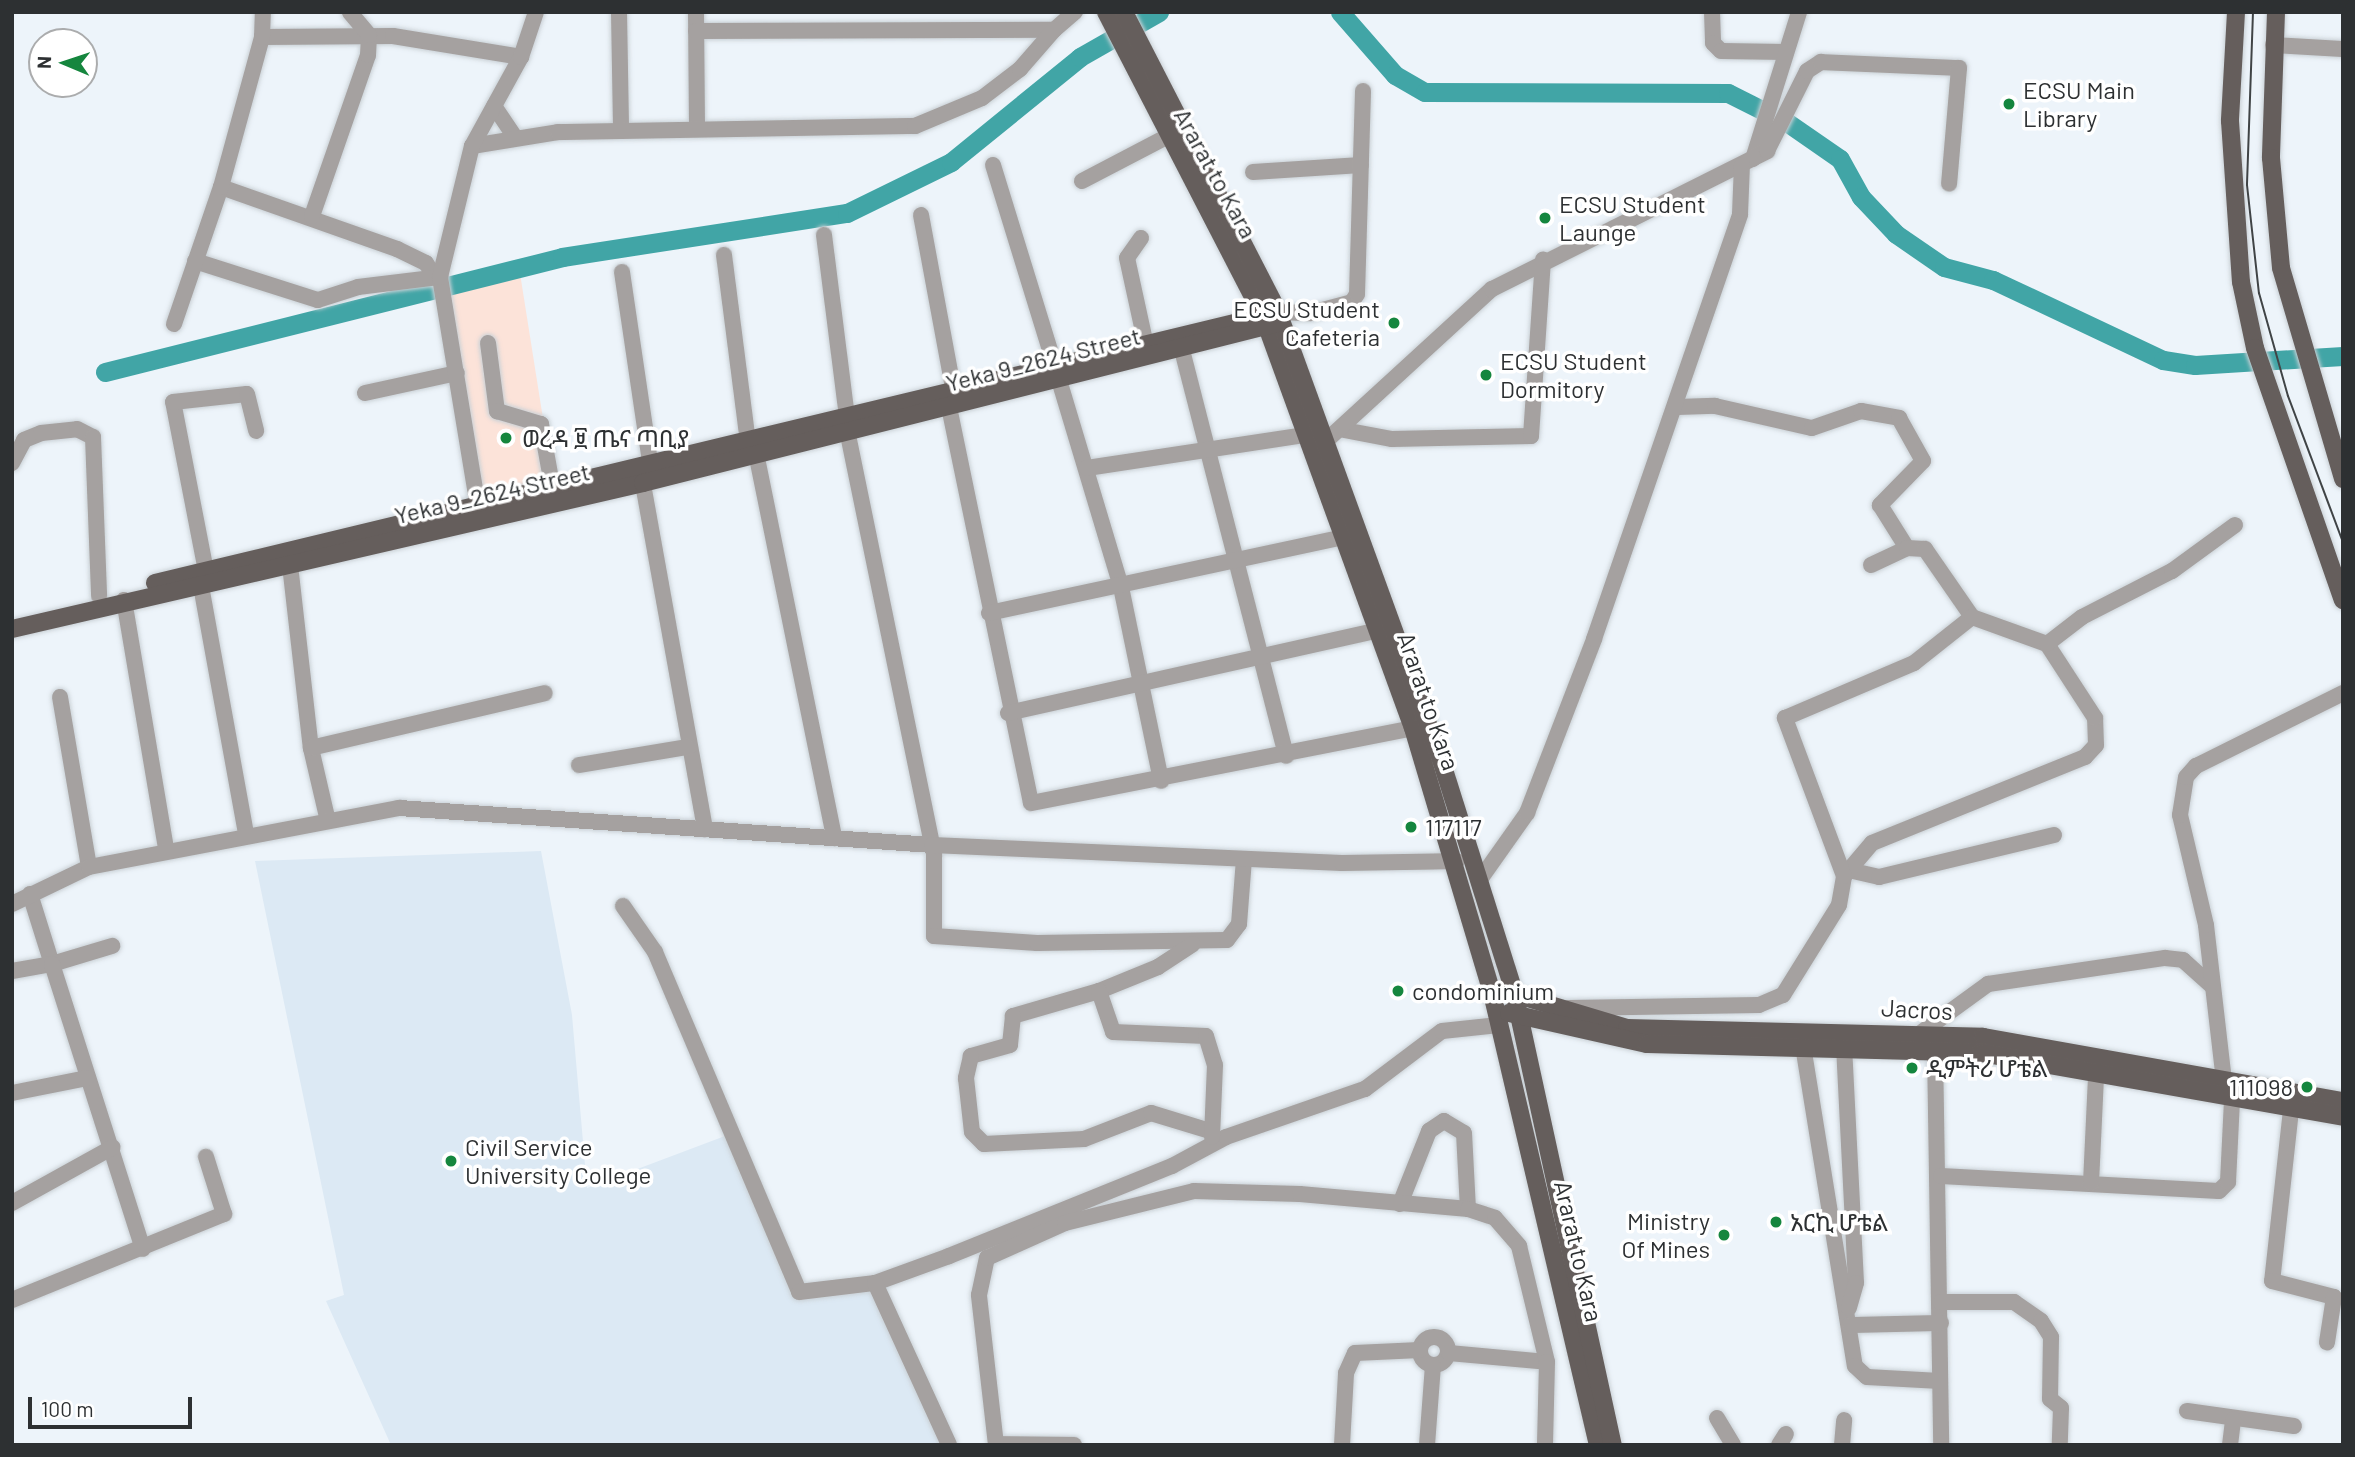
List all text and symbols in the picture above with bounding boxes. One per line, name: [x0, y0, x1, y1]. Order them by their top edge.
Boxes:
north arrow: [28, 28, 98, 98]
text: N: [32, 56, 55, 69]
place label: ECSU Main Library: [2023, 76, 2135, 132]
marker: ECSU Main Library: [2001, 96, 2017, 112]
street label: Ararat to Kara: [1168, 103, 1264, 243]
place label: ECSU Student Launge: [1559, 190, 1706, 246]
marker: ECSU Student Launge: [1537, 210, 1553, 226]
place label: ECSU Student Cafeteria: [1233, 295, 1380, 351]
marker: ECSU Student Cafeteria: [1386, 315, 1402, 331]
street label: Yeka 9_2624 Street: [943, 321, 1143, 397]
place label: ECSU Student Dormitory: [1500, 347, 1647, 403]
marker: ECSU Student Dormitory: [1478, 367, 1494, 383]
place label: ወረዳ ፱ ጤና ጣቢያ: [522, 424, 689, 452]
marker: ወረዳ ፱ ጤና ጣቢያ: [496, 428, 516, 448]
street label: Yeka 9_2624 Street: [392, 457, 592, 529]
street label: Ararat to Kara: [1392, 628, 1466, 774]
place label: 117117: [1425, 813, 1482, 841]
marker: 117117: [1403, 819, 1419, 835]
place label: condominium: [1412, 977, 1554, 1005]
marker: condominium: [1390, 983, 1406, 999]
street label: Jacros: [1880, 993, 1954, 1025]
place label: ዲምትሪ ሆቴል: [1926, 1054, 2048, 1082]
marker: ዲምትሪ ሆቴል: [1904, 1060, 1920, 1076]
place label: 111098: [2229, 1073, 2293, 1101]
marker: 111098: [2299, 1079, 2315, 1095]
place label: Civil Service University College: [465, 1133, 651, 1189]
marker: Civil Service University College: [443, 1153, 459, 1169]
street label: Ararat to Kara: [1549, 1178, 1609, 1324]
place label: Ministry Of Mines: [1622, 1207, 1710, 1263]
place label: አርኪ ሆቴል: [1790, 1208, 1888, 1236]
marker: አርኪ ሆቴል: [1768, 1214, 1784, 1230]
marker: Ministry Of Mines: [1716, 1227, 1732, 1243]
scale bar: [32, 1384, 196, 1428]
text: 100 m: [41, 1396, 94, 1421]

